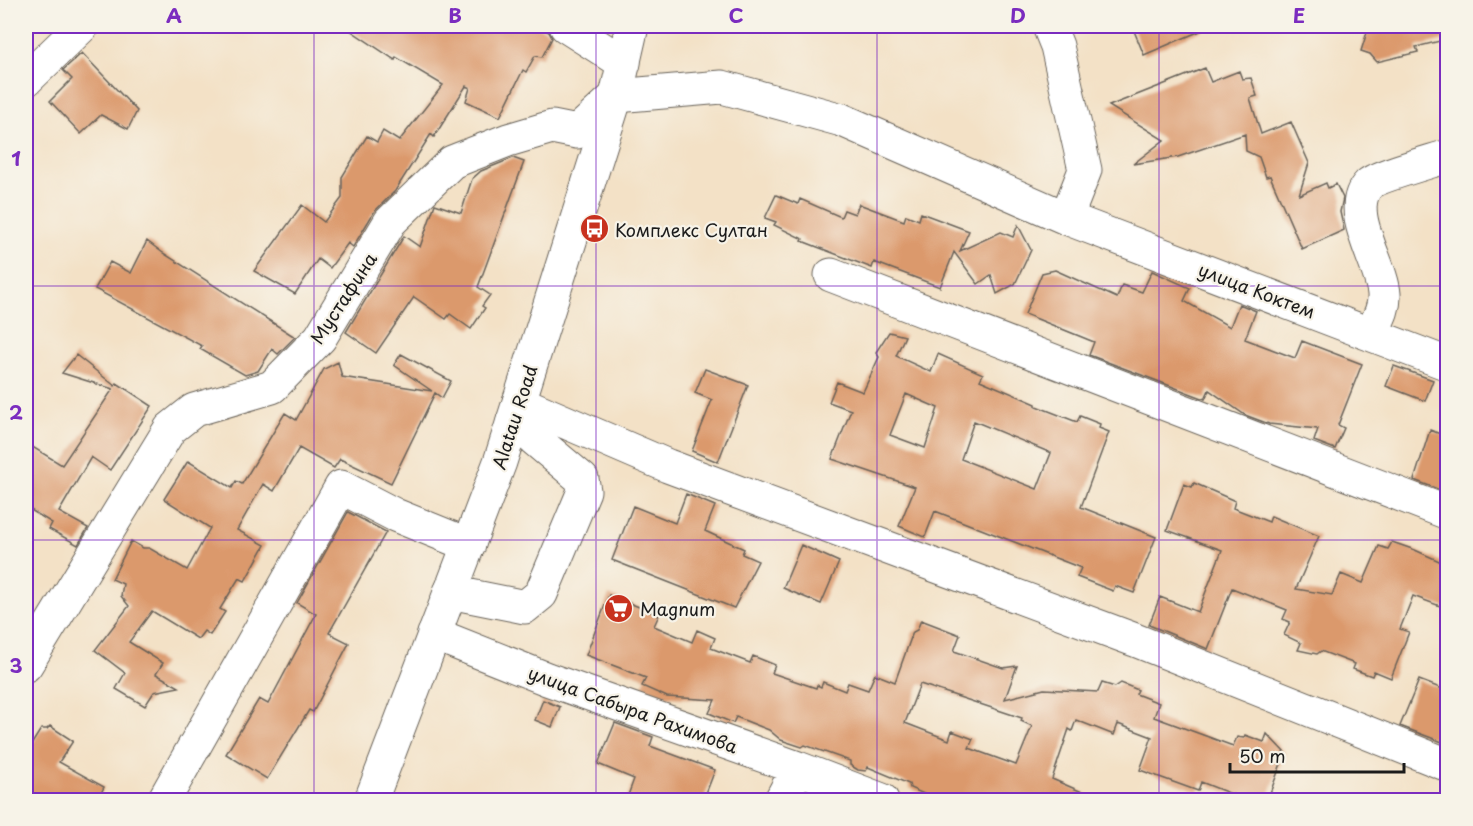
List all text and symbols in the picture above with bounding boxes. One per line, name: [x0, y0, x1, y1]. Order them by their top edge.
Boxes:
text: A: [166, 0, 182, 30]
text: B: [448, 0, 462, 30]
text: C: [728, 0, 744, 30]
text: D: [1010, 0, 1026, 30]
text: E: [1293, 0, 1305, 30]
text: 1: [11, 143, 21, 173]
bus stop icon: Комплекс Султан: [578, 213, 610, 245]
place label: Комплекс Султан: [615, 216, 768, 243]
street label: Мустафина: [303, 246, 383, 349]
street label: улица Коктем: [1195, 255, 1319, 325]
street label: Alatau Road: [484, 361, 544, 473]
text: 2: [9, 397, 23, 427]
supermarket icon: Magnum: [603, 592, 635, 624]
place label: Magnum: [640, 595, 715, 622]
text: 3: [9, 650, 23, 680]
street label: улица Сабыра Рахимова: [524, 658, 742, 760]
scale bar: [1230, 736, 1404, 774]
text: 50 m: [1239, 742, 1286, 769]

